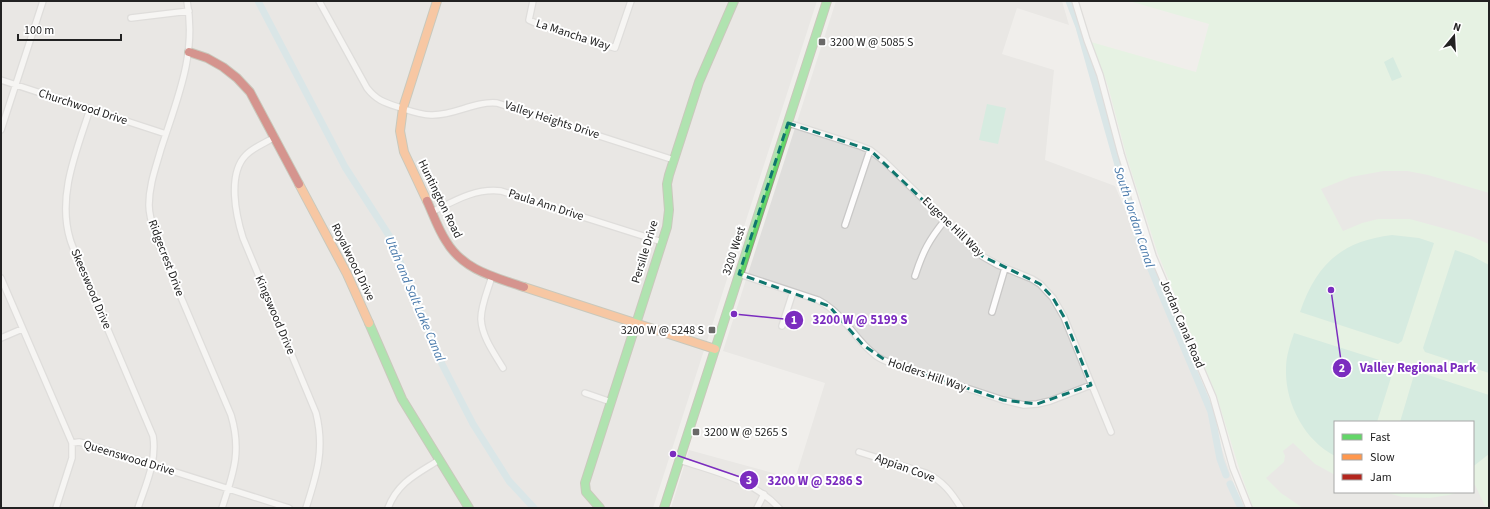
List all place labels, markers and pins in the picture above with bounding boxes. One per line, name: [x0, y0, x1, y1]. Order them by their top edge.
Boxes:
place label: 3200 W @ 5085 S: [830, 34, 913, 51]
marker: 3200 W @ 5085 S: [817, 37, 827, 47]
callout: 3200 W @ 5199 S: [784, 307, 915, 332]
place label: 3200 W @ 5248 S: [621, 322, 704, 339]
marker: 3200 W @ 5248 S: [707, 325, 717, 335]
callout: Valley Regional Park: [1332, 355, 1484, 380]
place label: 3200 W @ 5265 S: [704, 424, 787, 441]
marker: 3200 W @ 5265 S: [691, 427, 701, 437]
callout: 3200 W @ 5286 S: [739, 468, 870, 493]

